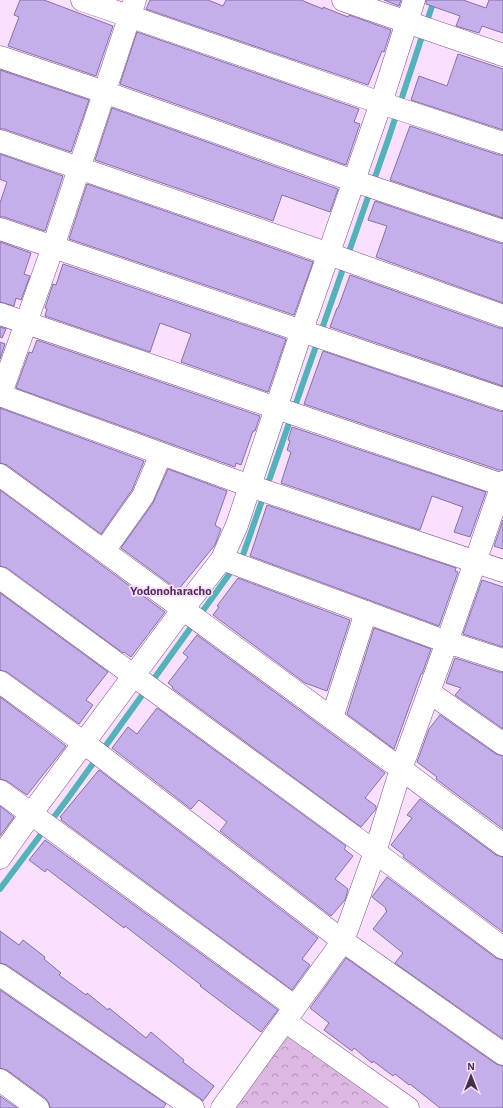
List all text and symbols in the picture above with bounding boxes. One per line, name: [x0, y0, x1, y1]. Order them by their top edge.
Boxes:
district label: Yodonoharacho: [130, 585, 212, 598]
north arrow: [451, 1056, 491, 1096]
text: N: [467, 1061, 475, 1072]

